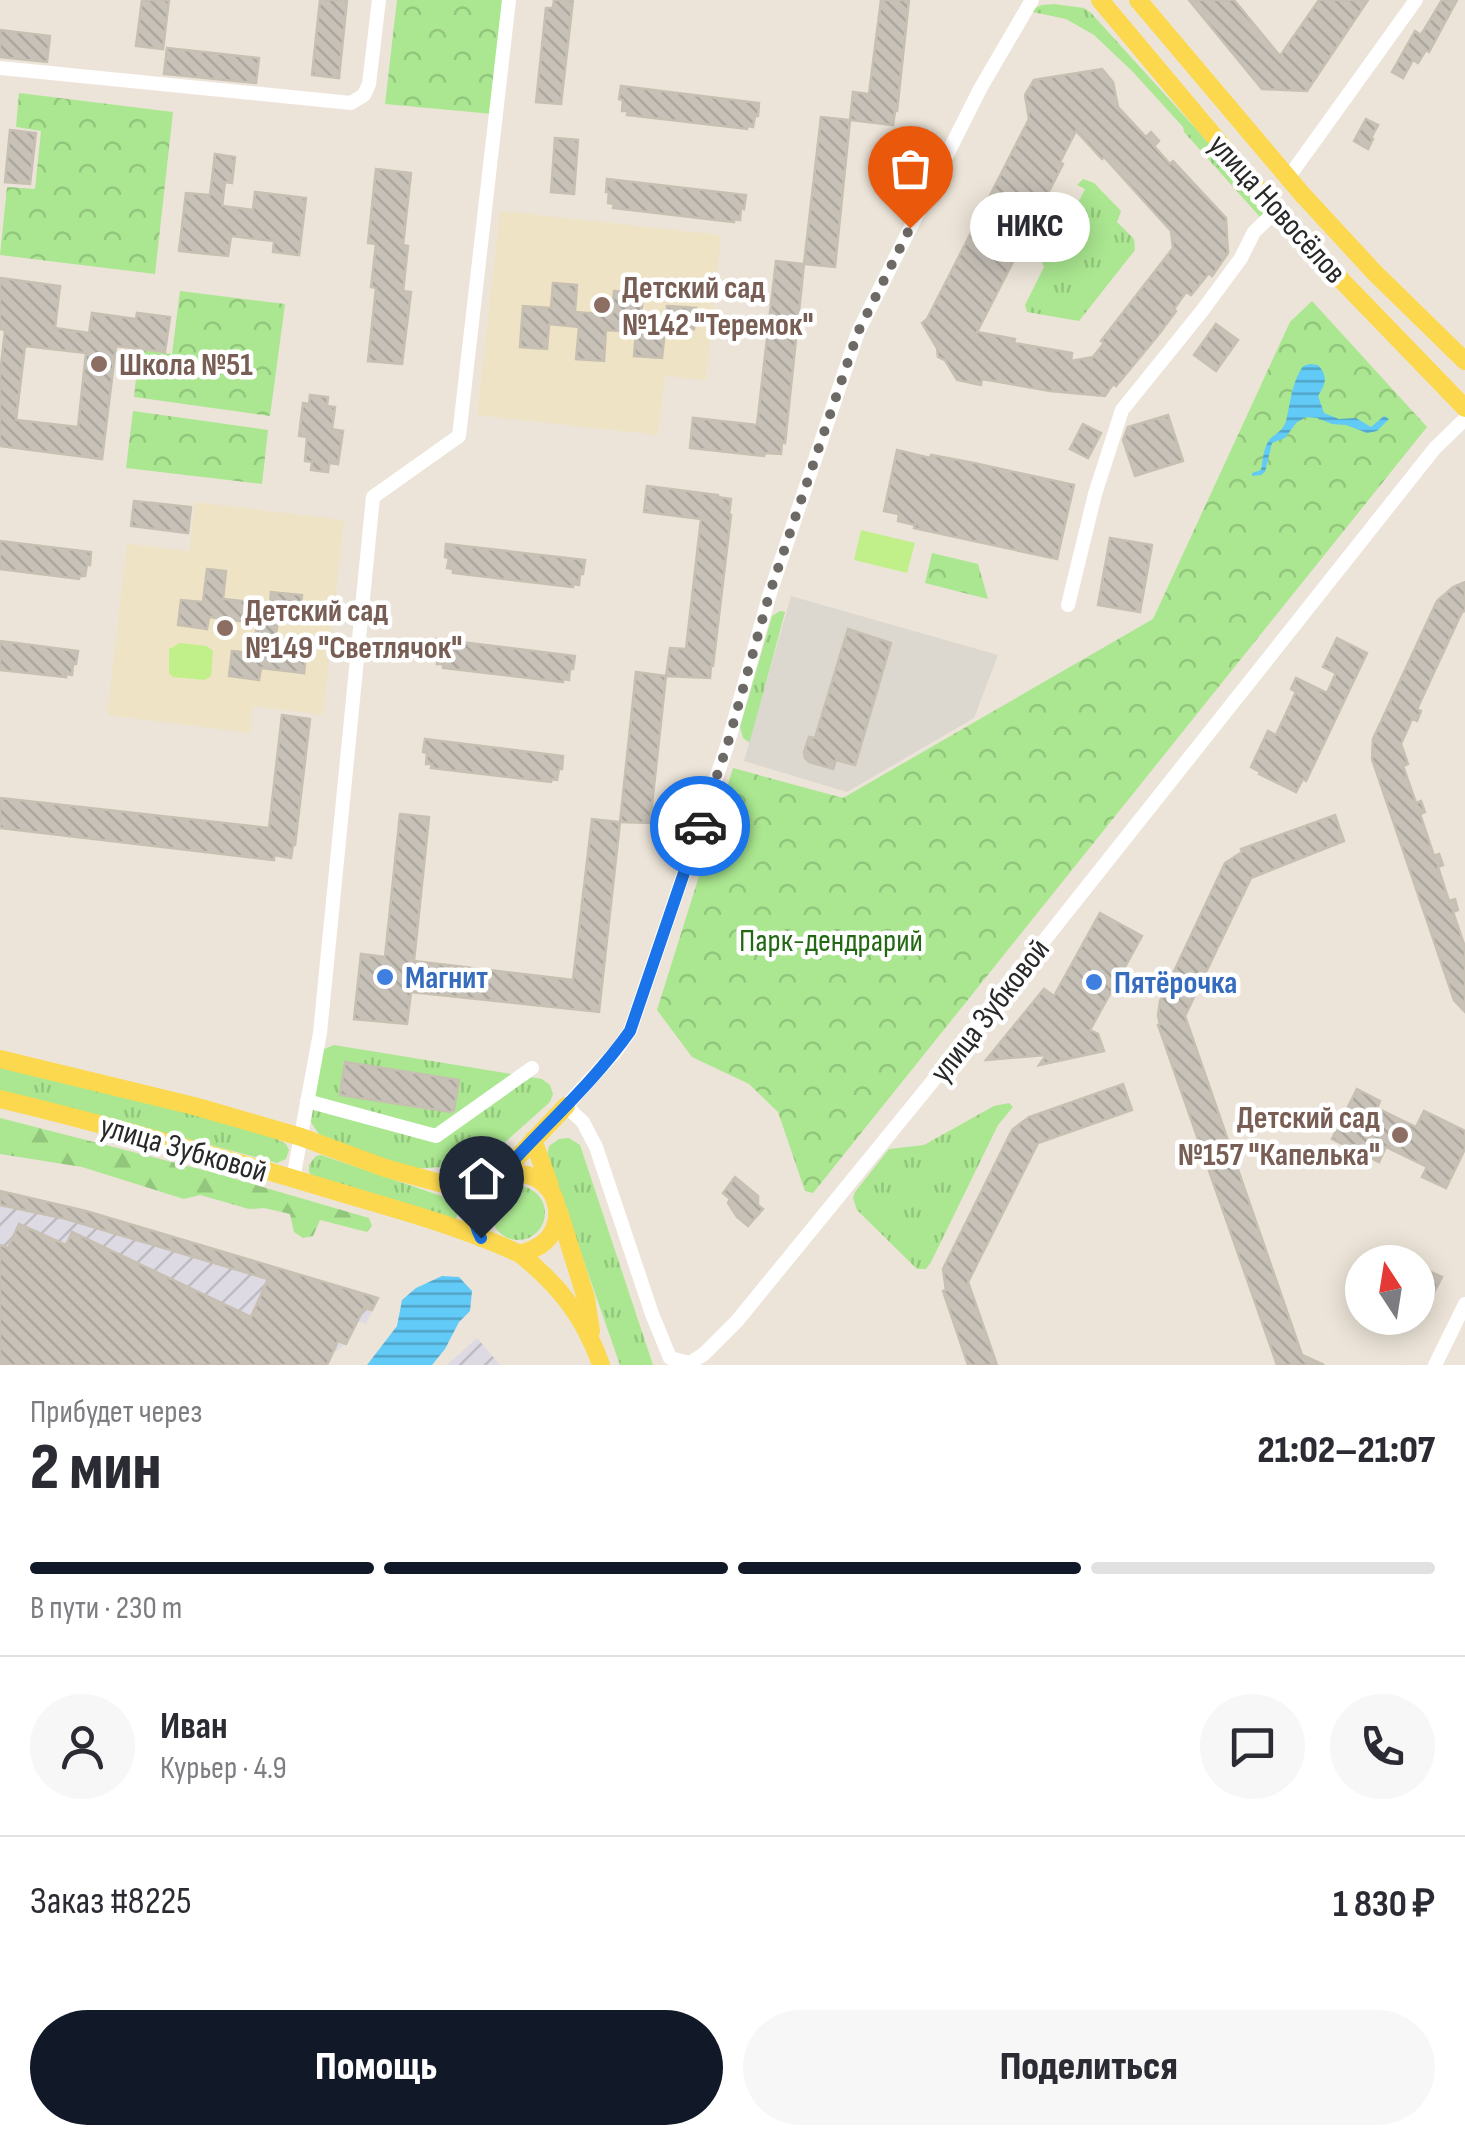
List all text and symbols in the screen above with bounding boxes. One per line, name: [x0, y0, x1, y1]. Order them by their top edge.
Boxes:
pin: [868, 126, 953, 229]
street label: улица Новосёлов: [1200, 126, 1354, 292]
icon: bag: [883, 141, 938, 196]
callout: НИКС: [970, 193, 1090, 263]
text: НИКС: [996, 207, 1064, 246]
place label: Детский сад №142 "Теремок": [622, 269, 813, 345]
marker: Детский сад №142 "Теремок": [591, 294, 613, 316]
place label: Школа №51: [119, 346, 253, 385]
marker: Школа №51: [88, 353, 110, 375]
place label: Детский сад №149 "Светлячок": [245, 592, 462, 668]
marker: Детский сад №149 "Светлячок": [214, 617, 236, 639]
courier: [650, 776, 750, 876]
icon: car: [673, 799, 728, 854]
park label: Парк-дендрарий: [739, 922, 923, 961]
street label: улица Зубковой: [922, 931, 1059, 1091]
place label: Магнит: [405, 959, 488, 998]
place label: Пятёрочка: [1114, 964, 1237, 1003]
marker: Магнит: [374, 966, 396, 988]
marker: Пятёрочка: [1083, 971, 1105, 993]
place label: Детский сад №157 "Капелька": [1178, 1099, 1380, 1175]
street label: улица Зубковой: [96, 1107, 272, 1192]
marker: Детский сад №157 "Капелька": [1389, 1124, 1411, 1146]
pin: [439, 1136, 524, 1239]
icon: home: [454, 1151, 509, 1206]
north arrow: [1345, 1245, 1435, 1335]
map controls: [1345, 1245, 1435, 1335]
text: Прибудет через: [30, 1393, 202, 1432]
text: 21:02–21:07: [1257, 1428, 1435, 1473]
text: 2 мин: [30, 1430, 162, 1508]
text: В пути · 230 m: [30, 1589, 182, 1628]
button: person: [30, 1694, 135, 1799]
button: chat: [1200, 1694, 1305, 1799]
button: phone: [1330, 1694, 1435, 1799]
text: Иван: [160, 1704, 228, 1749]
text: Курьер · 4.9: [160, 1749, 287, 1788]
text: Заказ #8225: [30, 1879, 192, 1924]
text: 1 830 ₽: [1333, 1882, 1435, 1927]
button: Помощь: [30, 2010, 723, 2125]
button: Поделиться: [743, 2010, 1435, 2125]

